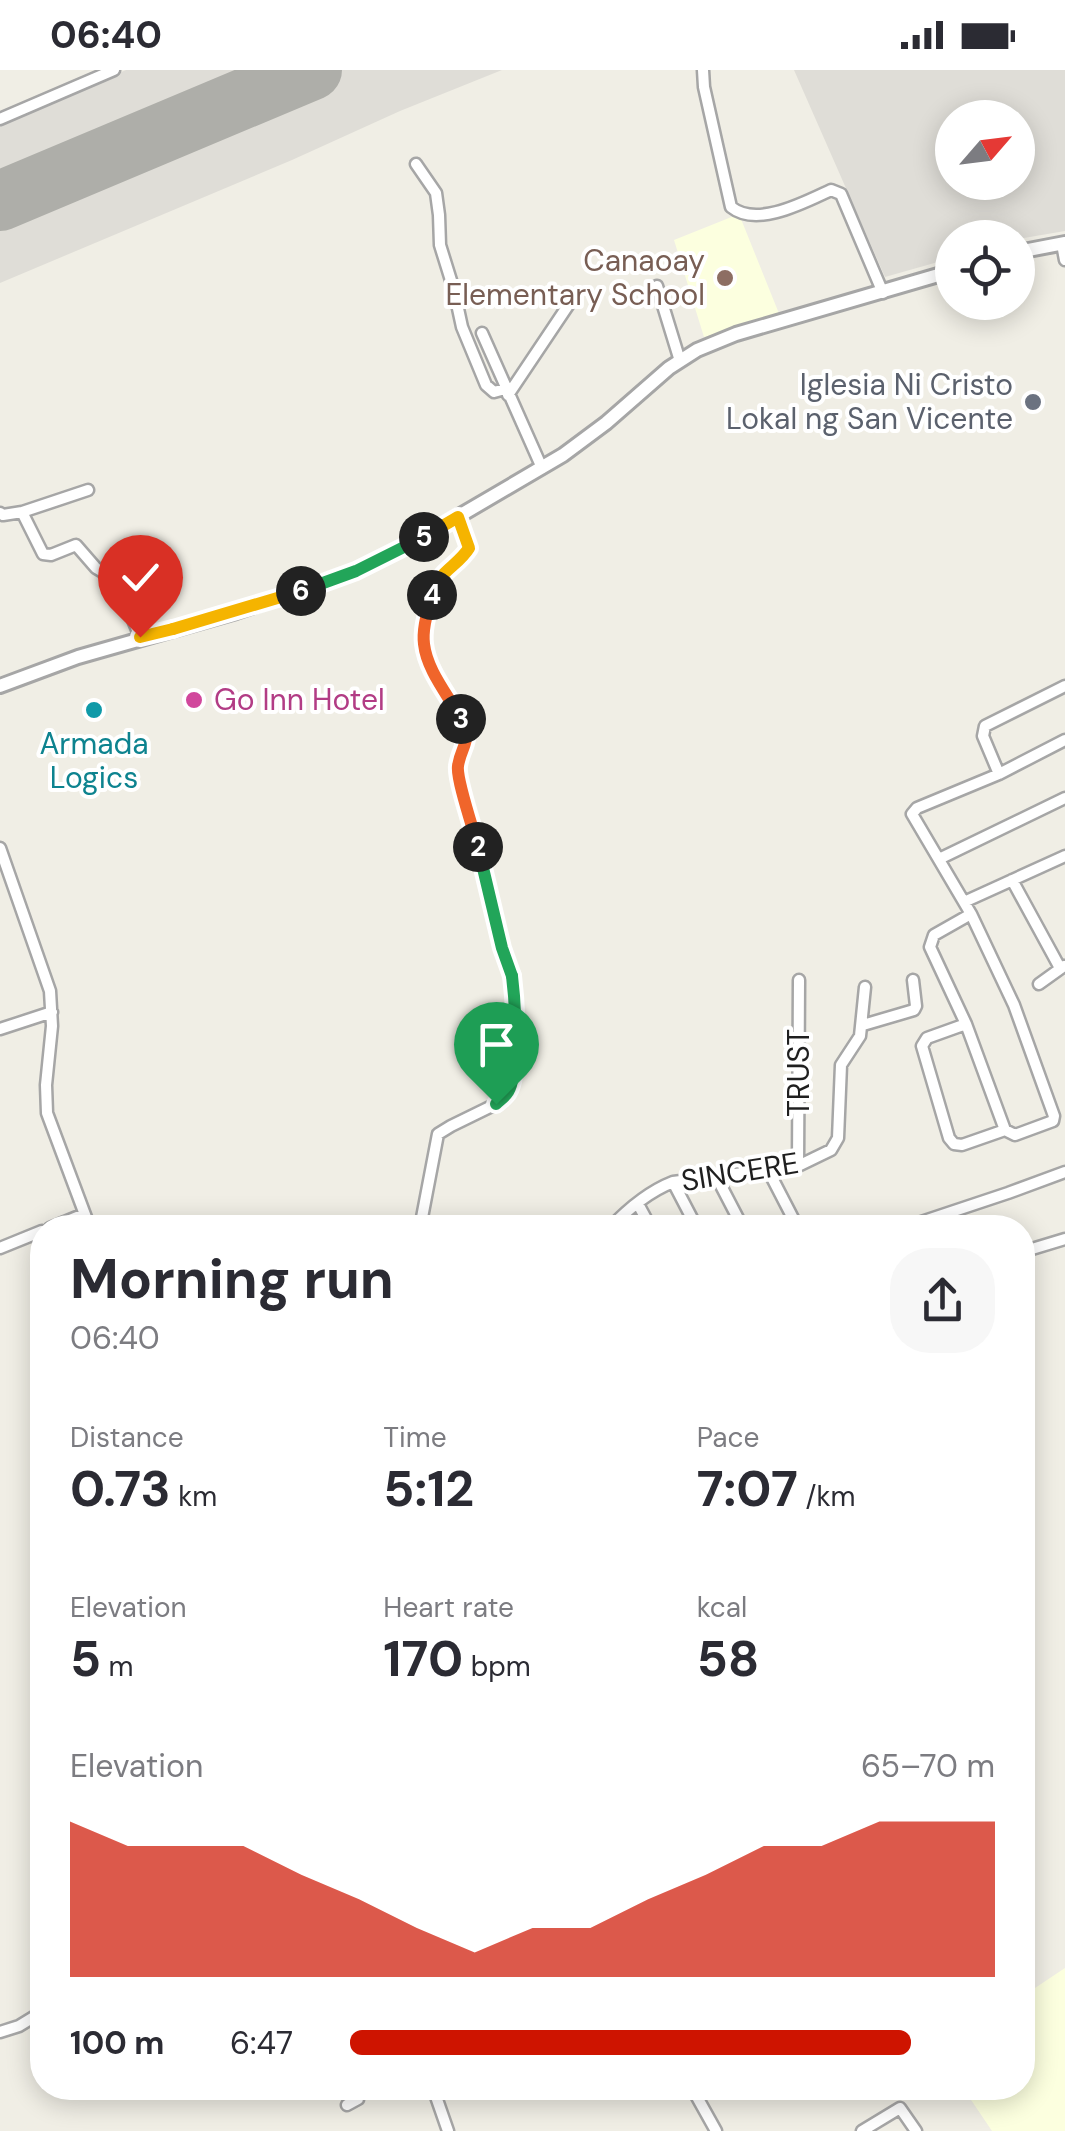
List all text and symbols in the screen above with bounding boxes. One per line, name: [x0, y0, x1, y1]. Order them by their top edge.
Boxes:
text: 06:40: [50, 10, 162, 60]
north arrow: [935, 100, 1035, 200]
map controls: [935, 100, 1035, 320]
button: locate: [935, 220, 1035, 320]
place label: Canaoay Elementary School: [445, 241, 705, 314]
marker: Canaoay Elementary School: [714, 267, 736, 289]
place label: Iglesia Ni Cristo Lokal ng San Vicente: [726, 365, 1013, 438]
marker: Iglesia Ni Cristo Lokal ng San Vicente: [1022, 391, 1044, 413]
pin: 5: [399, 512, 449, 562]
text: 5: [415, 518, 433, 555]
pin: [98, 535, 183, 638]
icon: check: [113, 550, 168, 605]
pin: 6: [276, 566, 326, 616]
pin: 4: [407, 570, 457, 620]
text: 6: [292, 572, 310, 609]
text: 4: [423, 576, 441, 613]
place label: Go Inn Hotel: [214, 680, 385, 719]
marker: Go Inn Hotel: [183, 689, 205, 711]
pin: 3: [436, 694, 486, 744]
marker: Armada Logics: [83, 699, 105, 721]
text: 3: [453, 700, 469, 737]
place label: Armada Logics: [39, 724, 149, 797]
pin: 2: [453, 822, 503, 872]
text: 2: [470, 828, 486, 865]
pin: [454, 1002, 539, 1105]
icon: arrive: [469, 1017, 524, 1072]
street label: TRUST: [779, 1029, 818, 1117]
street label: SINCERE: [678, 1143, 801, 1200]
text: Morning run: [70, 1243, 394, 1315]
button: share: [890, 1248, 995, 1353]
text: 06:40: [70, 1317, 160, 1359]
text: Distance: [70, 1419, 184, 1456]
text: Time: [383, 1419, 447, 1456]
text: Pace: [697, 1419, 759, 1456]
text: 0.73: [70, 1456, 171, 1522]
text: 5:12: [383, 1456, 474, 1522]
text: 7:07: [697, 1456, 798, 1522]
text: km: [171, 1478, 217, 1515]
text: /km: [798, 1478, 855, 1515]
text: Elevation: [70, 1589, 187, 1626]
text: Heart rate: [383, 1589, 514, 1626]
text: kcal: [697, 1589, 747, 1626]
text: 5: [70, 1626, 101, 1692]
text: 170: [383, 1626, 463, 1692]
text: 58: [697, 1626, 759, 1692]
text: m: [101, 1648, 134, 1685]
text: bpm: [463, 1648, 531, 1685]
text: Elevation: [70, 1745, 203, 1787]
text: 65–70 m: [861, 1745, 995, 1787]
text: 100 m: [70, 2022, 164, 2064]
text: 6:47: [230, 2022, 293, 2064]

